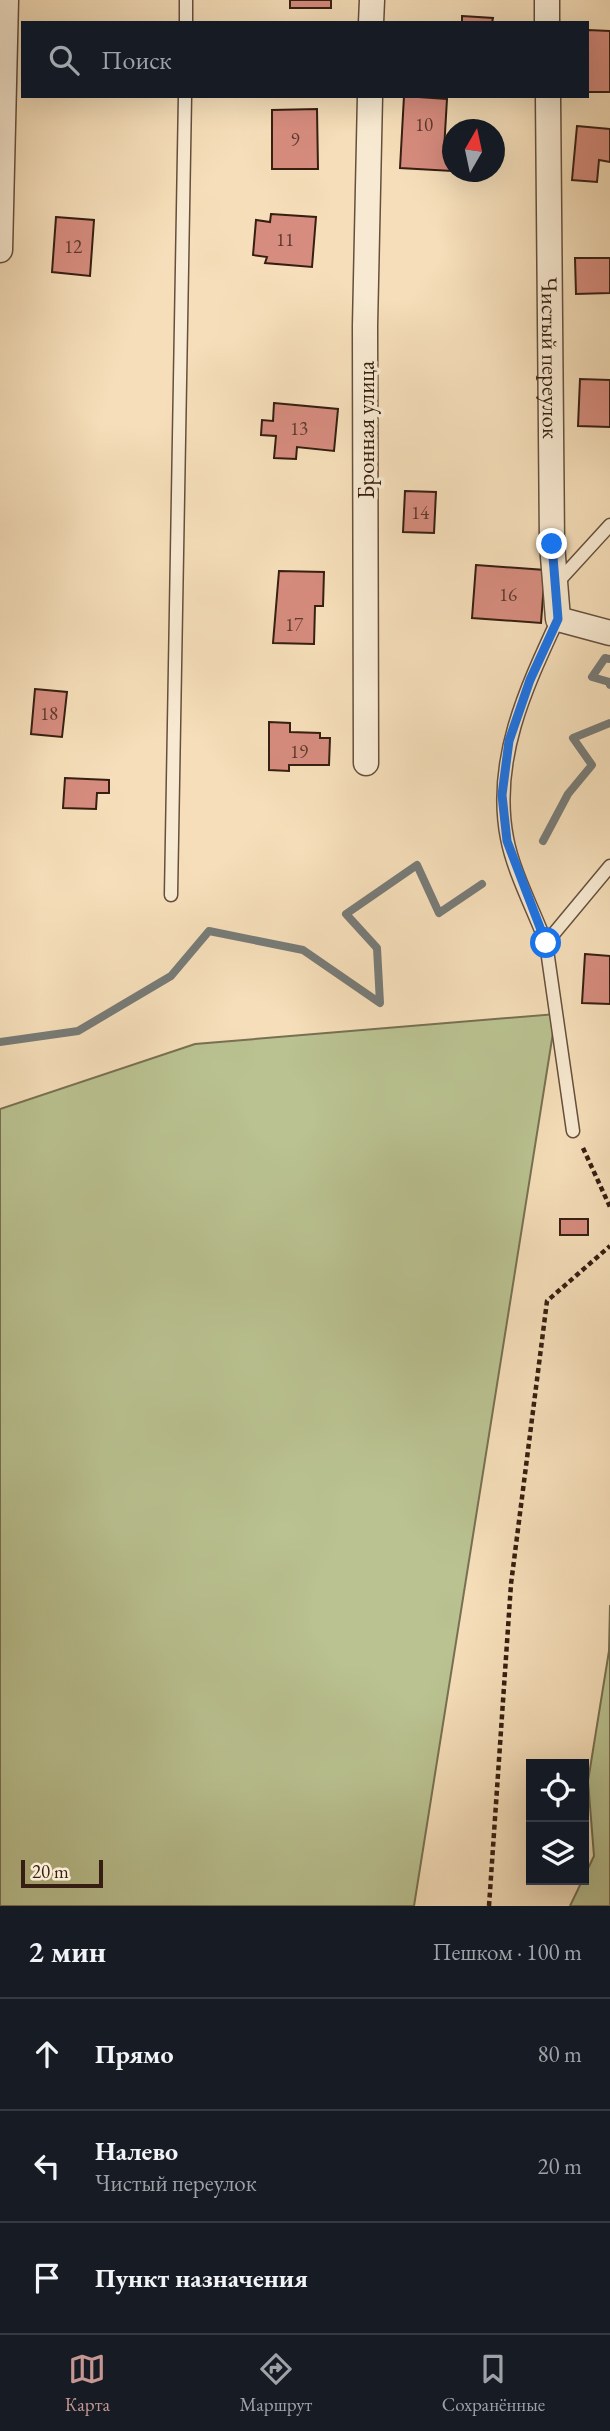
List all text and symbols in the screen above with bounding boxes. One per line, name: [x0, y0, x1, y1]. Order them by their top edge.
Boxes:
search box: [21, 21, 589, 98]
icon: search: [45, 41, 83, 79]
text: Поиск: [101, 43, 172, 77]
house number: 10: [415, 112, 433, 137]
north arrow: [442, 119, 505, 182]
house number: 9: [290, 127, 300, 152]
house number: 11: [276, 227, 294, 252]
house number: 12: [64, 234, 82, 259]
street label: Чистый переулок: [535, 277, 566, 439]
street label: Бронная улица: [351, 360, 381, 499]
house number: 13: [290, 416, 308, 441]
house number: 14: [411, 500, 430, 525]
route end: [536, 528, 567, 559]
house number: 16: [499, 582, 517, 607]
house number: 17: [285, 612, 304, 637]
house number: 18: [40, 701, 58, 726]
house number: 19: [290, 739, 308, 764]
route start: [530, 927, 561, 958]
map controls: [526, 1759, 589, 1885]
button: locate: [526, 1759, 589, 1822]
button: layers: [526, 1822, 589, 1885]
scale bar: [21, 1857, 103, 1889]
text: 20 m: [32, 1859, 69, 1884]
text: 2 мин: [28, 1932, 106, 1971]
text: Пешком · 100 m: [433, 1937, 582, 1967]
icon: ahead: [28, 2035, 66, 2073]
text: Прямо: [95, 2037, 174, 2071]
text: 80 m: [537, 2039, 582, 2069]
text: Налево: [95, 2134, 178, 2168]
icon: left: [28, 2147, 66, 2185]
text: 20 m: [537, 2151, 582, 2181]
text: Чистый переулок: [95, 2168, 257, 2198]
icon: arrive: [28, 2259, 66, 2297]
text: Пункт назначения: [95, 2261, 308, 2295]
tab: Карта: [65, 2350, 110, 2417]
tab: Маршрут: [239, 2350, 312, 2417]
tab: Сохранённые: [442, 2350, 545, 2417]

